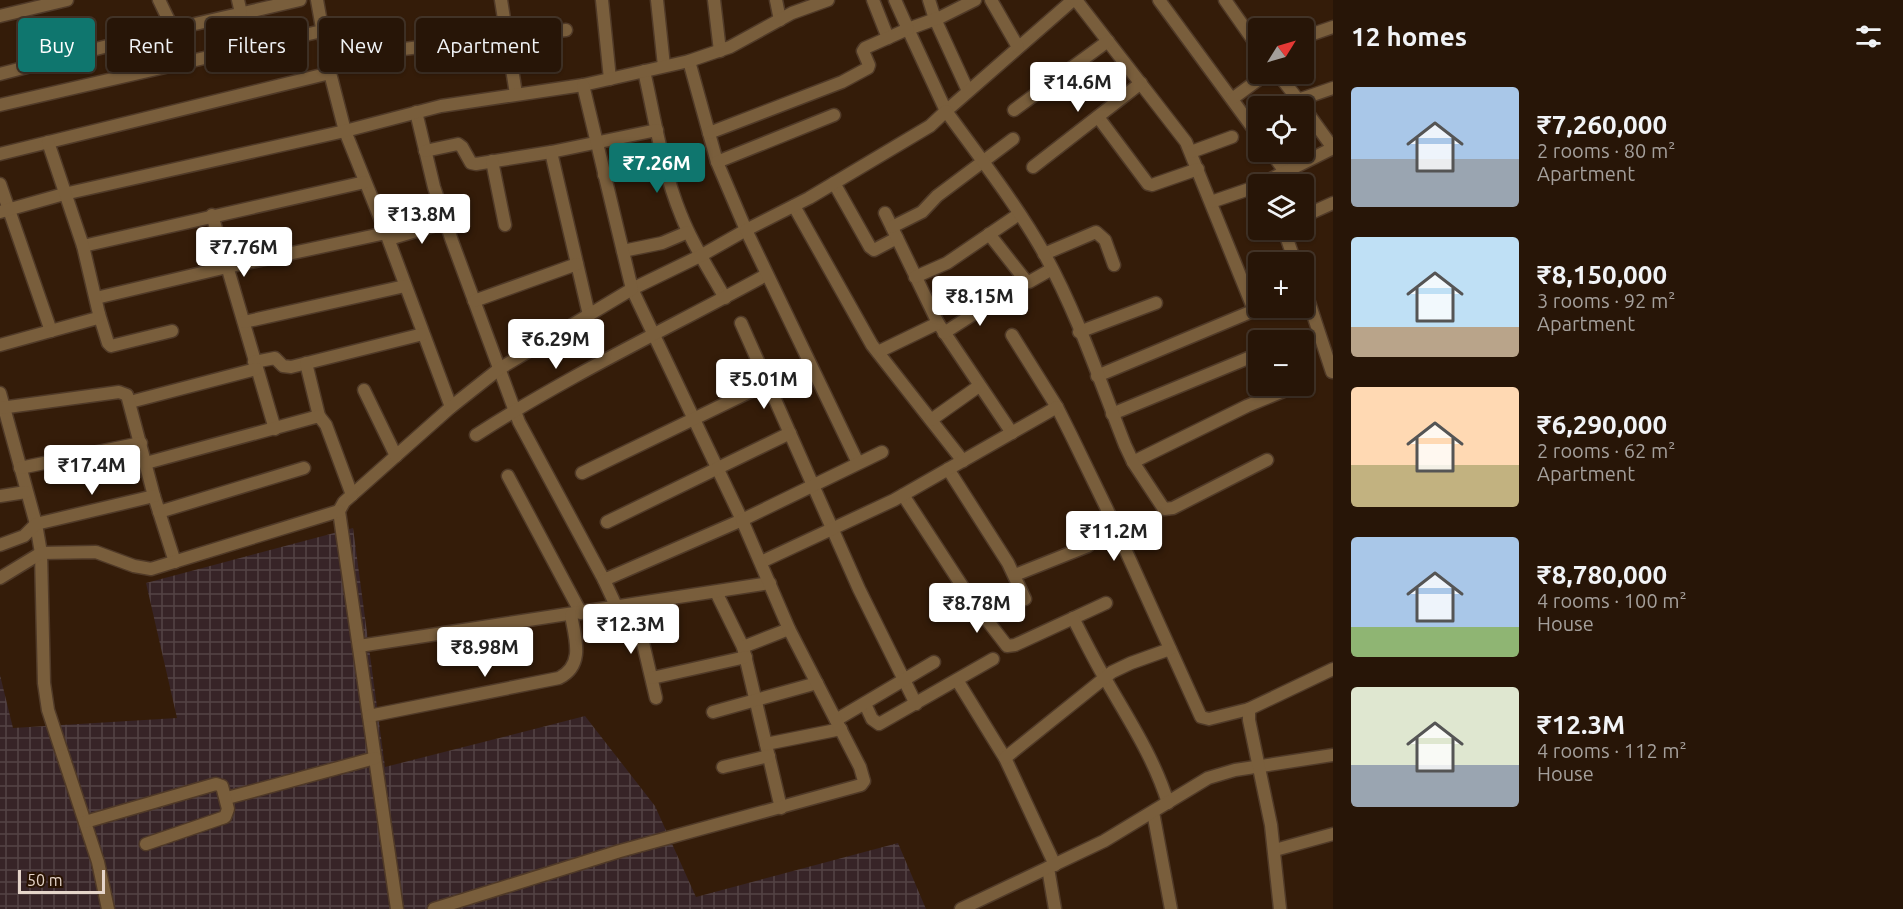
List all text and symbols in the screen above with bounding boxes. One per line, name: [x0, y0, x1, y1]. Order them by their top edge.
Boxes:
chip: Buy: [18, 18, 95, 72]
chip: Rent: [107, 18, 194, 72]
chip: Filters: [206, 18, 307, 72]
chip: New: [319, 18, 404, 72]
chip: Apartment: [416, 18, 561, 72]
north arrow: [1248, 18, 1314, 84]
map controls: [1248, 18, 1314, 396]
icon: filters: [1852, 20, 1885, 53]
text: 12 homes: [1351, 22, 1467, 51]
pin: ₹14.6M: [1029, 62, 1127, 113]
text: ₹14.6M: [1044, 70, 1112, 93]
button: locate: [1248, 96, 1314, 162]
text: ₹7,260,000: [1537, 110, 1667, 139]
icon: home: [1399, 111, 1471, 183]
text: 2 rooms · 80 m²: [1537, 139, 1675, 162]
pin: ₹7.26M: [608, 143, 706, 194]
text: ₹7.26M: [623, 151, 691, 174]
text: Apartment: [1537, 162, 1635, 185]
button: layers: [1248, 174, 1314, 240]
pin: ₹13.8M: [373, 194, 471, 245]
text: ₹13.8M: [388, 202, 456, 225]
pin: ₹7.76M: [195, 227, 293, 278]
text: ₹7.76M: [210, 235, 278, 258]
button: +: [1248, 252, 1314, 318]
text: ₹8,150,000: [1537, 260, 1667, 289]
icon: home: [1399, 261, 1471, 333]
pin: ₹8.15M: [931, 276, 1029, 327]
text: ₹8.15M: [946, 284, 1014, 307]
text: 3 rooms · 92 m²: [1537, 289, 1675, 312]
text: Apartment: [1537, 312, 1635, 335]
pin: ₹6.29M: [507, 319, 605, 370]
text: ₹6.29M: [522, 327, 590, 350]
button: −: [1248, 330, 1314, 396]
pin: ₹5.01M: [715, 359, 813, 410]
text: ₹5.01M: [730, 367, 798, 390]
text: ₹6,290,000: [1537, 410, 1667, 439]
icon: home: [1399, 411, 1471, 483]
text: 2 rooms · 62 m²: [1537, 439, 1675, 462]
pin: ₹17.4M: [43, 445, 141, 496]
text: ₹17.4M: [58, 453, 126, 476]
text: Apartment: [1537, 462, 1635, 485]
pin: ₹11.2M: [1065, 511, 1163, 562]
text: ₹11.2M: [1080, 519, 1148, 542]
text: ₹8,780,000: [1537, 560, 1667, 589]
icon: home: [1399, 561, 1471, 633]
pin: ₹8.78M: [928, 583, 1026, 634]
text: 4 rooms · 100 m²: [1537, 589, 1687, 612]
text: ₹8.78M: [943, 591, 1011, 614]
pin: ₹12.3M: [582, 604, 680, 655]
text: ₹12.3M: [597, 612, 665, 635]
text: House: [1537, 612, 1594, 635]
pin: ₹8.98M: [436, 627, 534, 678]
text: ₹8.98M: [451, 635, 519, 658]
text: ₹12.3M: [1537, 710, 1625, 739]
icon: home: [1399, 711, 1471, 783]
text: 4 rooms · 112 m²: [1537, 739, 1687, 762]
text: House: [1537, 762, 1594, 785]
scale bar: [18, 867, 105, 894]
text: 50 m: [27, 871, 63, 889]

